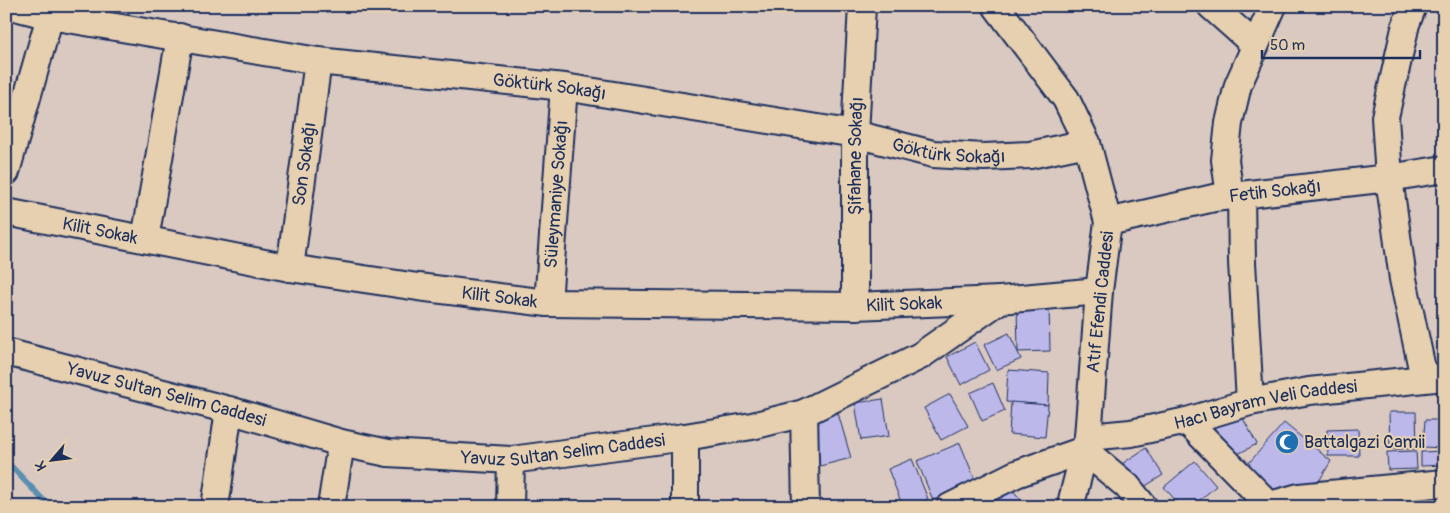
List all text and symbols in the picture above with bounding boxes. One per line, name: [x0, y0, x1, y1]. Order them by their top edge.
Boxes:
scale bar: [1262, 28, 1420, 60]
text: 50 m: [1270, 36, 1305, 55]
street label: Göktürk Sokağı: [492, 69, 608, 106]
street label: Şifahane Sokağı: [844, 96, 869, 215]
street label: Süleymaniye Sokağı: [540, 119, 574, 269]
street label: Son Sokağı: [288, 121, 322, 207]
street label: Göktürk Sokağı: [890, 133, 1006, 169]
street label: Fetih Sokağı: [1228, 175, 1322, 208]
street label: Kilit Sokak: [60, 212, 140, 250]
street label: Atıf Efendi Caddesi: [1082, 230, 1119, 374]
street label: Kilit Sokak: [460, 281, 539, 314]
street label: Kilit Sokak: [865, 291, 943, 318]
street label: Yavuz Sultan Selim Caddesi: [63, 357, 269, 432]
street label: Hacı Bayram Veli Caddesi: [1172, 375, 1358, 435]
street label: Yavuz Sultan Selim Caddesi: [459, 429, 667, 472]
mosque icon: Battalgazi Camii: [1274, 429, 1300, 455]
place label: Battalgazi Camii: [1304, 431, 1425, 454]
north arrow: [28, 436, 78, 486]
text: K: [31, 458, 50, 474]

